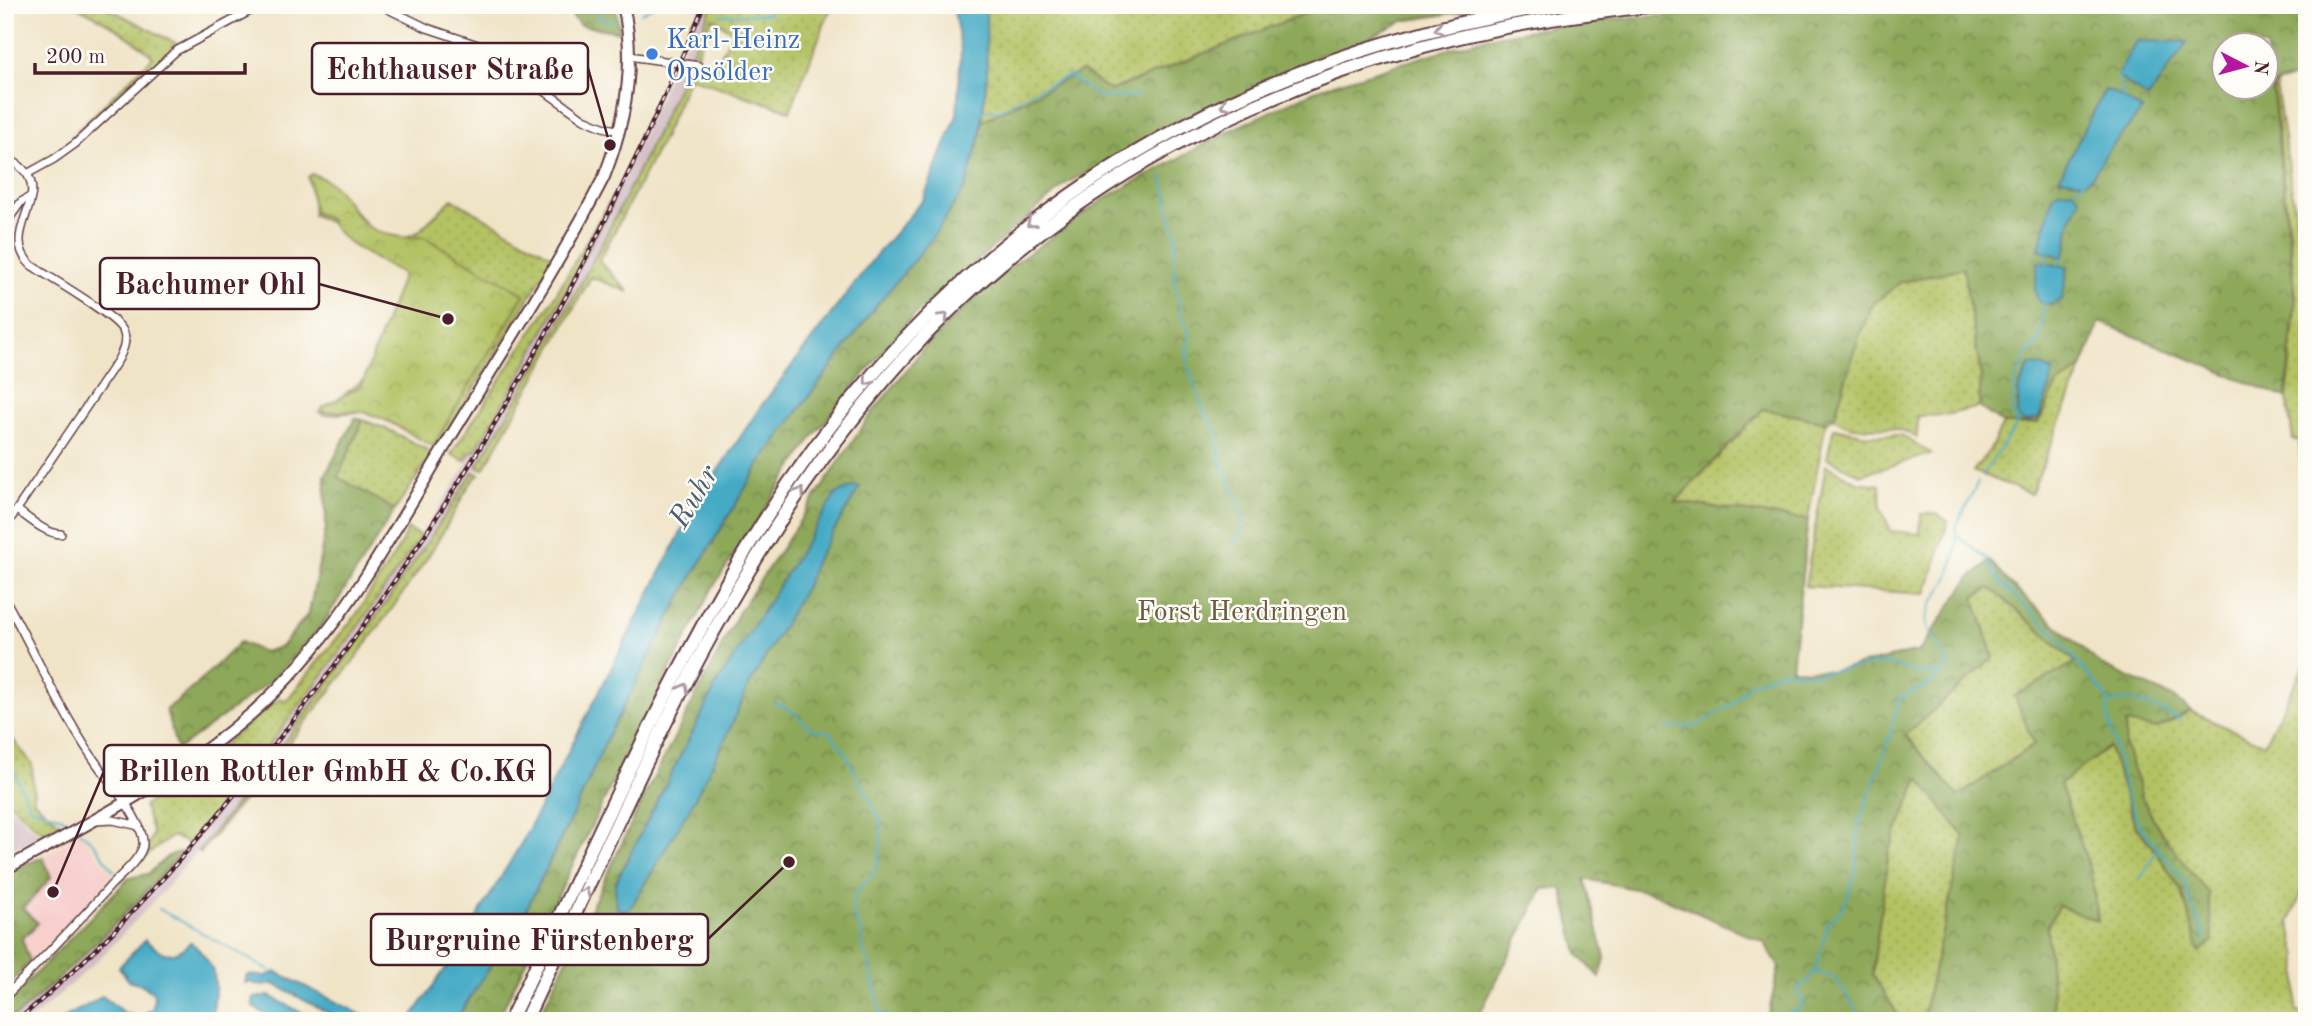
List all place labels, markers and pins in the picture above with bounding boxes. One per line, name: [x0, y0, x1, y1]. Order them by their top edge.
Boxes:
place label: Karl-Heinz Opsölder: [666, 27, 800, 87]
callout: Echthauser Straße: [312, 43, 588, 94]
marker: Karl-Heinz Opsölder: [644, 46, 660, 62]
callout: Bachumer Ohl: [100, 258, 319, 309]
callout: Brillen Rottler GmbH & Co.KG: [104, 745, 550, 796]
callout: Burgruine Fürstenberg: [371, 914, 708, 965]

